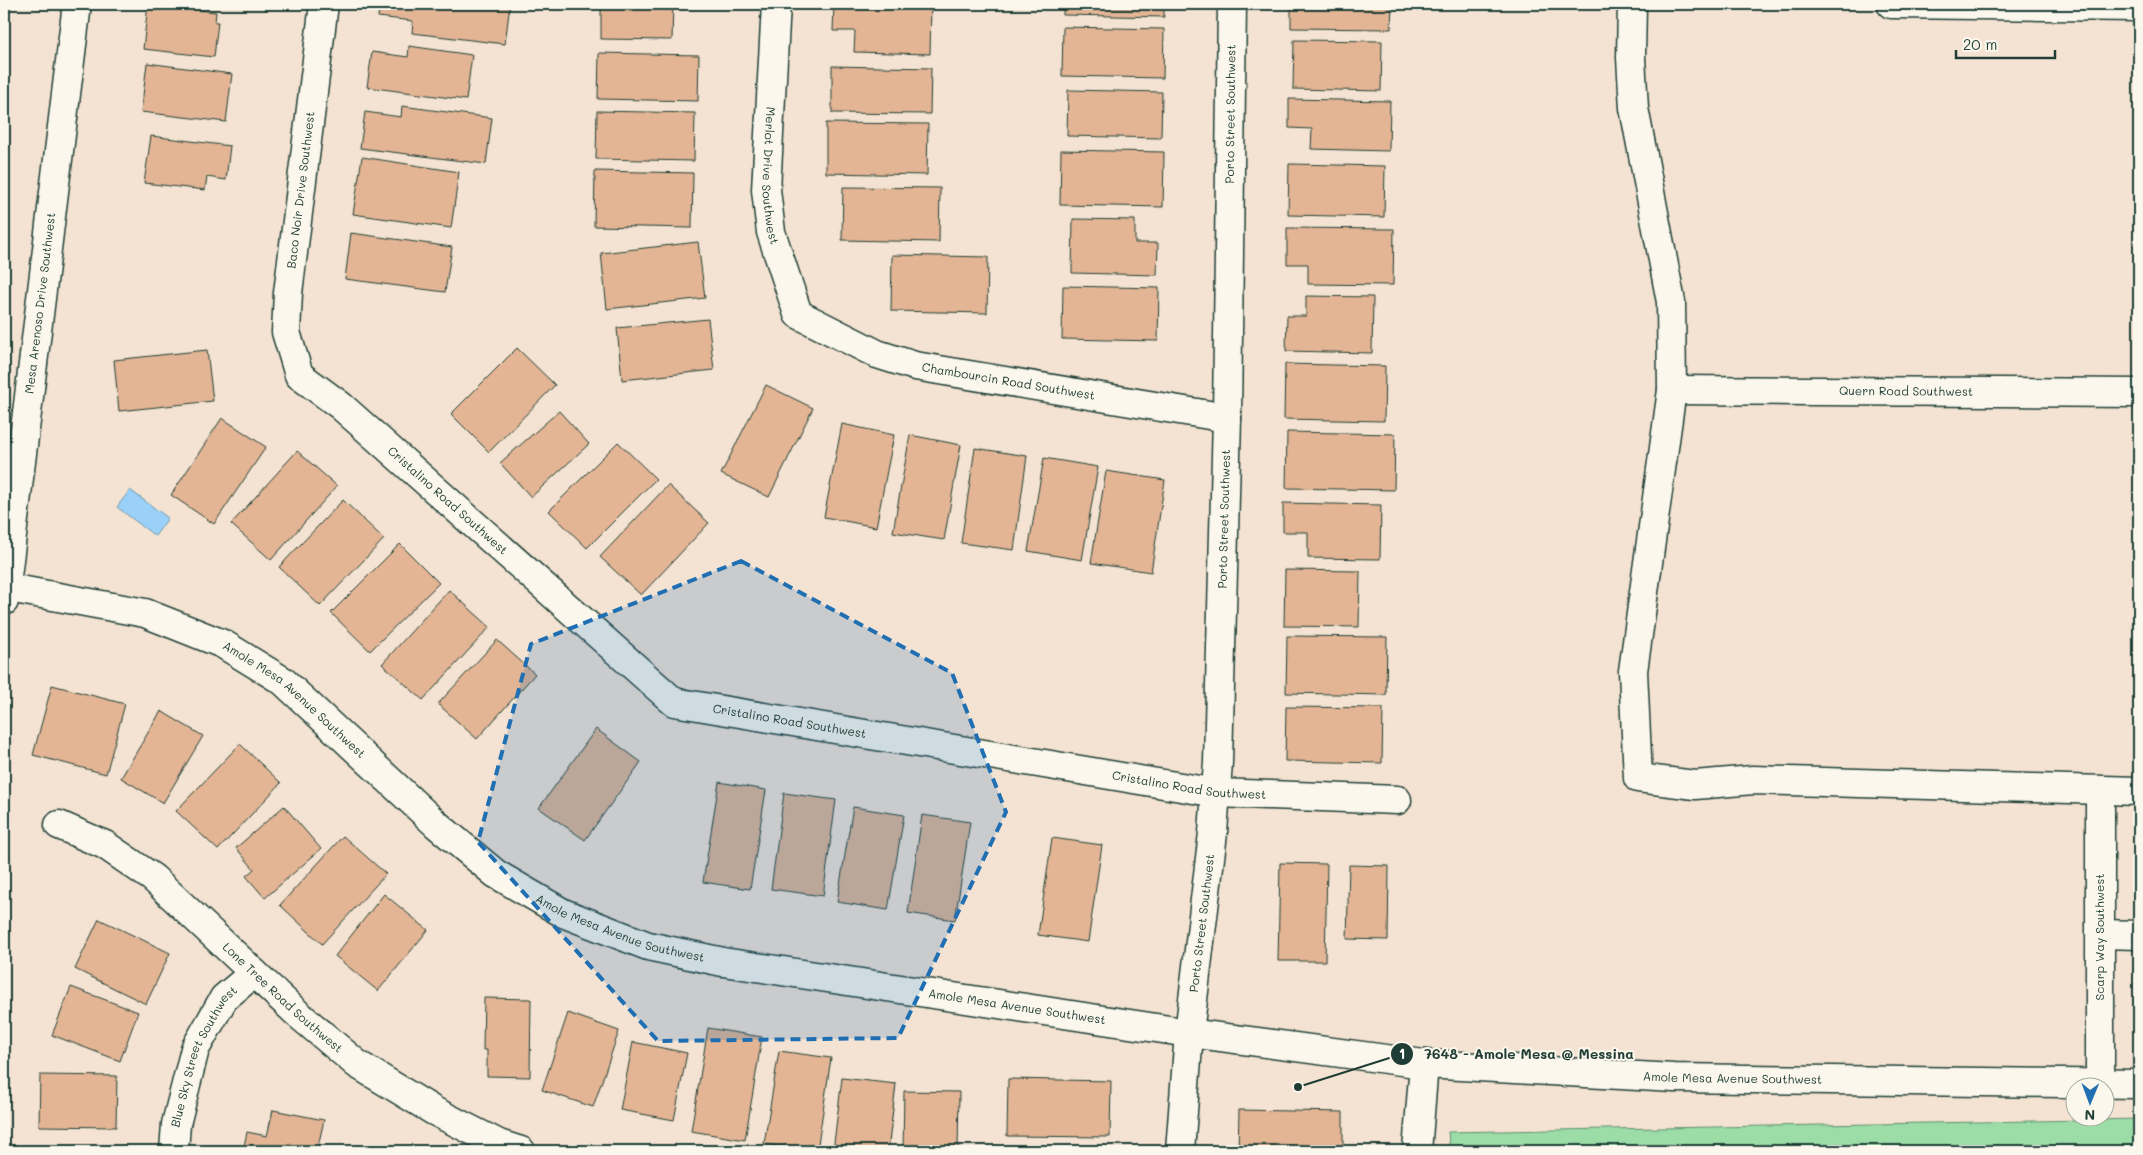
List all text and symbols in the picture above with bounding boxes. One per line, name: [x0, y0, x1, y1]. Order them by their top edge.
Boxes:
scale bar: [1956, 28, 2054, 60]
text: 20 m: [1963, 34, 1997, 54]
street label: Porto Street Southwest: [1221, 44, 1239, 184]
street label: Merlot Drive Southwest: [759, 106, 783, 246]
street label: Baco Noir Drive Southwest: [282, 110, 318, 269]
street label: Mesa Arenoso Drive Southwest: [20, 212, 58, 395]
street label: Chambourcin Road Southwest: [921, 358, 1096, 403]
street label: Quern Road Southwest: [1839, 382, 1973, 399]
street label: Cristalino Road Southwest: [385, 442, 512, 558]
street label: Porto Street Southwest: [1214, 449, 1233, 589]
street label: Amole Mesa Avenue Southwest: [220, 637, 369, 761]
street label: Cristalino Road Southwest: [712, 700, 868, 741]
street label: Cristalino Road Southwest: [1111, 767, 1266, 802]
street label: Porto Street Southwest: [1185, 853, 1217, 993]
street label: Scarp Way Southwest: [2091, 873, 2107, 1001]
street label: Amole Mesa Avenue Southwest: [533, 890, 706, 965]
street label: Lone Tree Road Southwest: [220, 939, 347, 1056]
street label: Blue Sky Street Southwest: [167, 982, 240, 1129]
street label: Amole Mesa Avenue Southwest: [927, 984, 1107, 1027]
callout: 7648 - Amole Mesa @ Messina: [1389, 1039, 1644, 1068]
text: 1: [1399, 1043, 1405, 1063]
text: 7648 - Amole Mesa @ Messina: [1424, 1044, 1634, 1063]
street label: Amole Mesa Avenue Southwest: [1642, 1067, 1822, 1087]
north arrow: [2066, 1078, 2116, 1128]
text: N: [2084, 1106, 2095, 1125]

